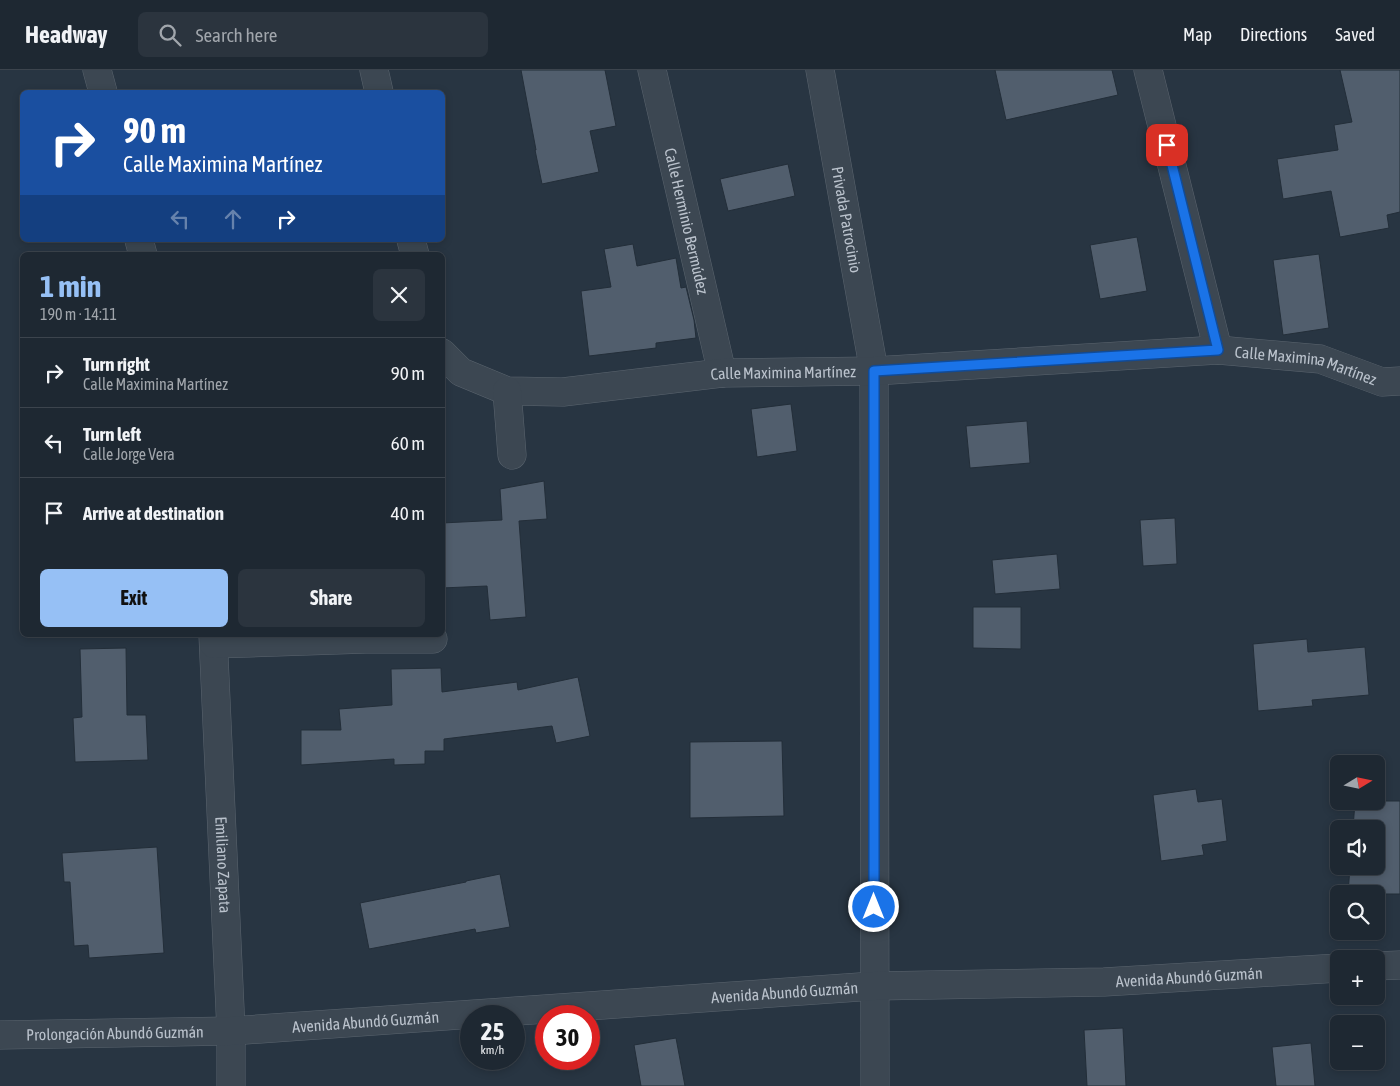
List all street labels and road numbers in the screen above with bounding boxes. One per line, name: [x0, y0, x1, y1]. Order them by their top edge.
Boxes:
street label: Calle Herminio Bermúdez: [661, 146, 713, 296]
street label: Privada Patrocinio: [828, 165, 865, 274]
street label: Calle Maximina Martínez: [1234, 343, 1379, 388]
street label: Calle Maximina Martínez: [710, 362, 856, 383]
street label: Emiliano Zapata: [212, 816, 235, 913]
street label: Avenida Abundó Guzmán: [1115, 964, 1263, 990]
street label: Avenida Abundó Guzmán: [711, 978, 859, 1006]
street label: Avenida Abundó Guzmán: [292, 1007, 440, 1036]
street label: Prolongación Abundó Guzmán: [26, 1022, 204, 1044]

